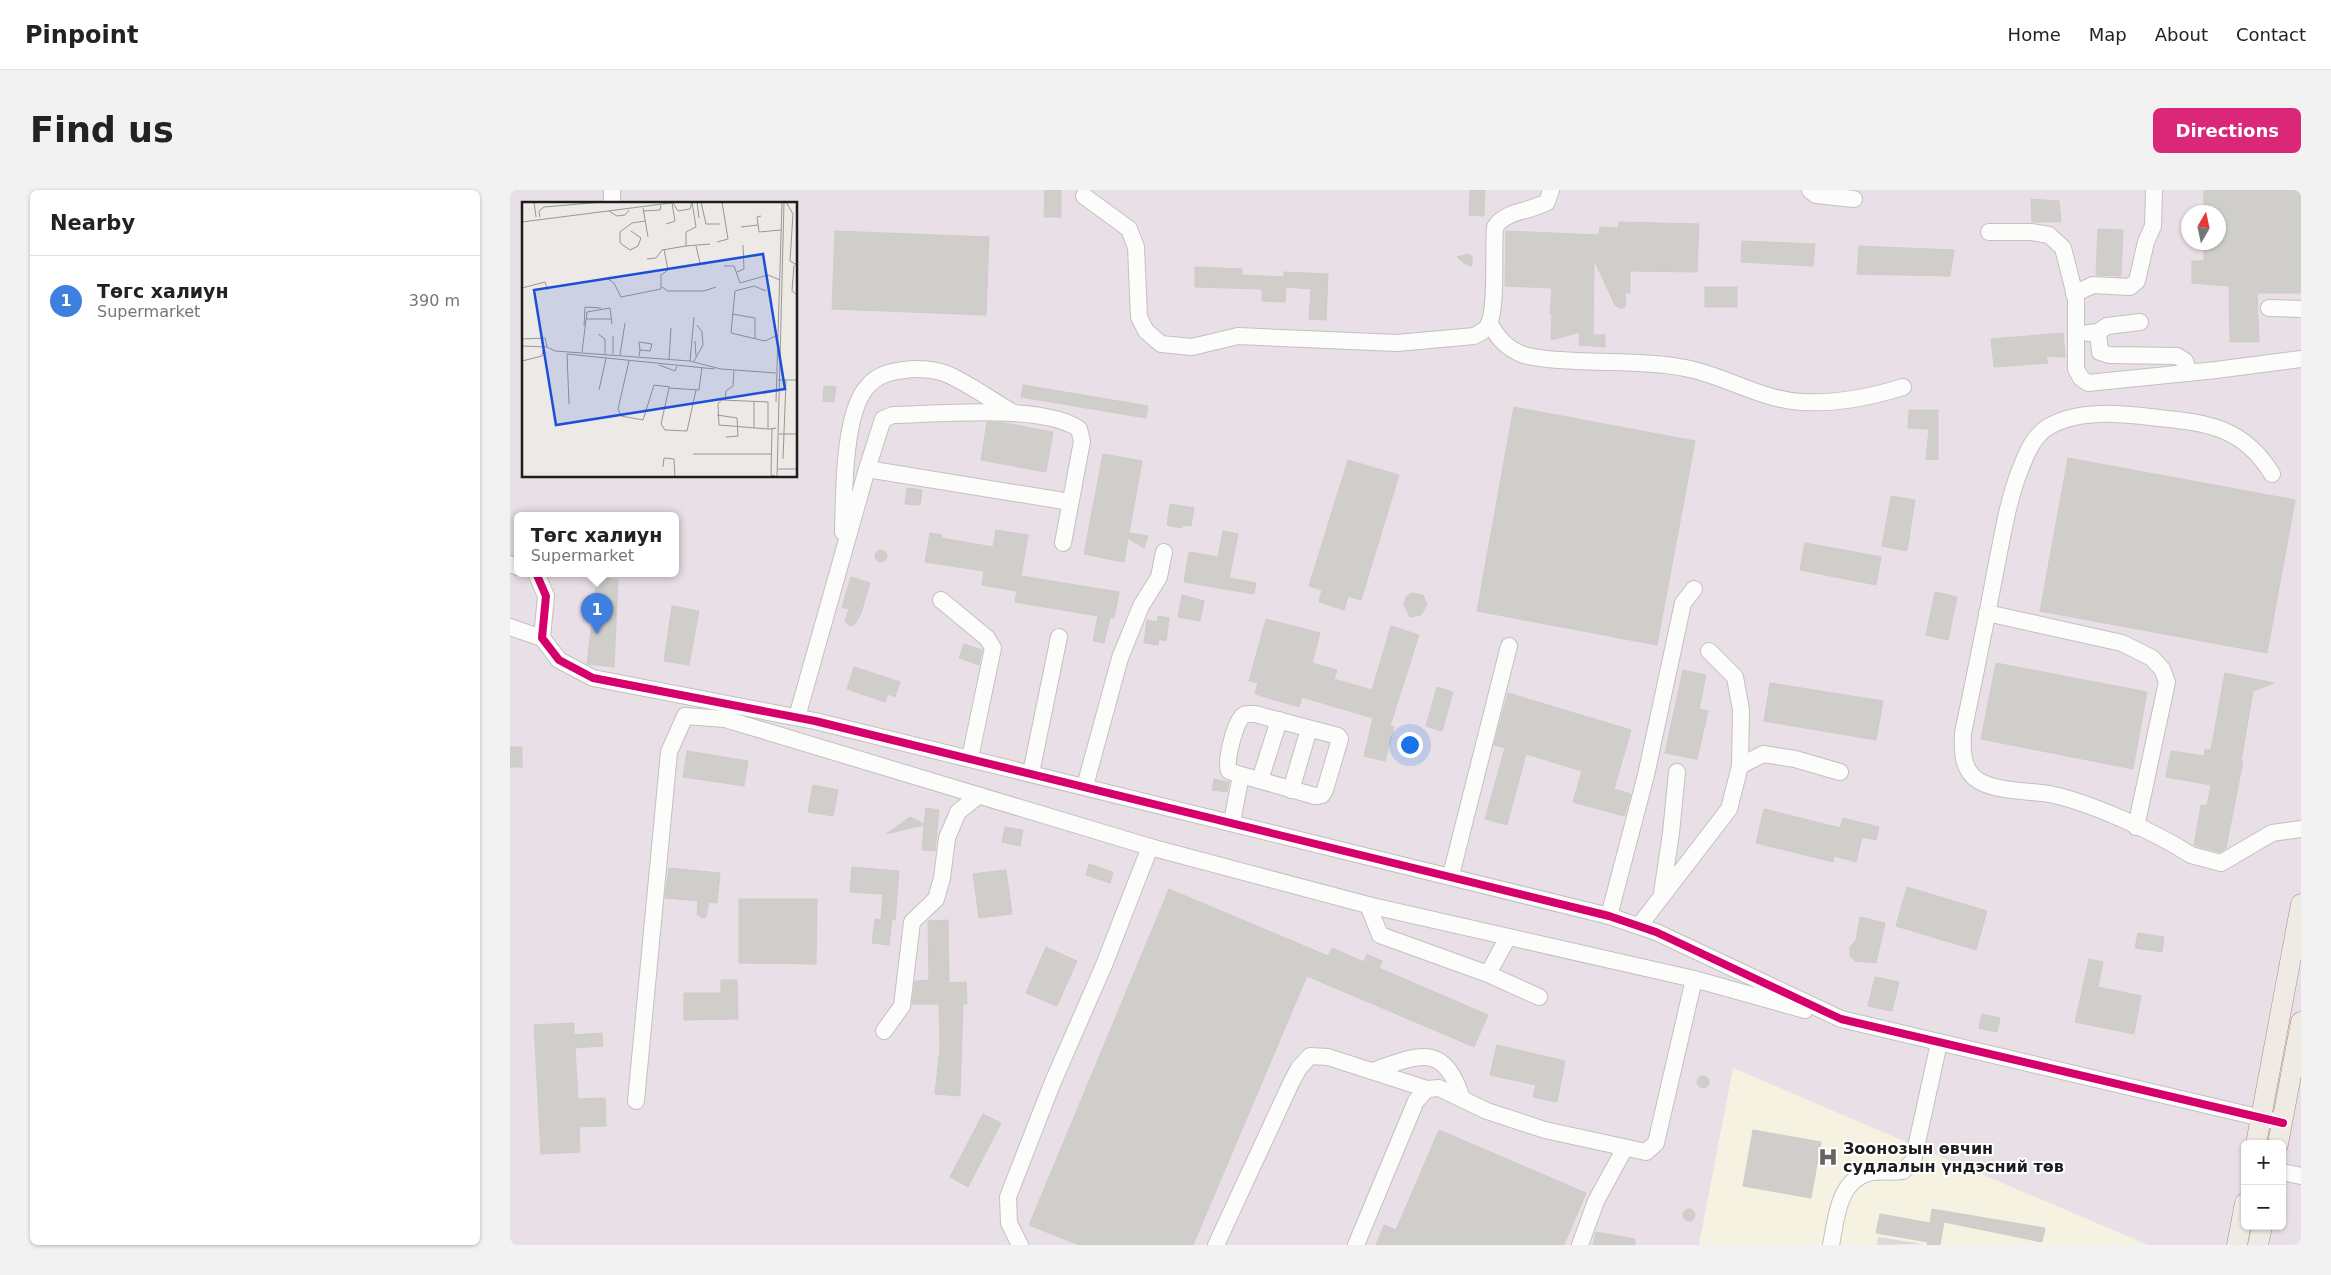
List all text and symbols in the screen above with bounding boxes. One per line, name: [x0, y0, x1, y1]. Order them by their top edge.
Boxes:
text: Pinpoint: [25, 21, 138, 49]
text: Home: [2008, 24, 2061, 45]
text: Map: [2089, 24, 2127, 45]
text: About: [2155, 24, 2208, 45]
text: Contact: [2236, 24, 2306, 45]
button: Directions: [2153, 108, 2301, 153]
text: Find us: [30, 110, 174, 150]
inset map: [522, 202, 798, 478]
north arrow: [2181, 205, 2226, 250]
text: Nearby: [50, 211, 135, 235]
text: Төгс халиун: [97, 280, 229, 302]
text: 1: [60, 291, 72, 310]
text: 390 m: [409, 291, 460, 310]
text: Supermarket: [97, 302, 200, 321]
popup: [514, 512, 679, 577]
text: Төгс халиун: [531, 524, 662, 546]
text: Supermarket: [531, 546, 634, 565]
pin: 1: [581, 593, 613, 634]
your location: [1397, 732, 1423, 758]
place label: Зоонозын өвчин судлалын үндэсний төв: [1843, 1139, 2064, 1176]
map controls: [2241, 1140, 2286, 1230]
button: +: [2241, 1140, 2286, 1185]
hospital icon: Зоонозын өвчин судлалын үндэсний төв: [1817, 1146, 1839, 1168]
button: −: [2241, 1185, 2286, 1230]

